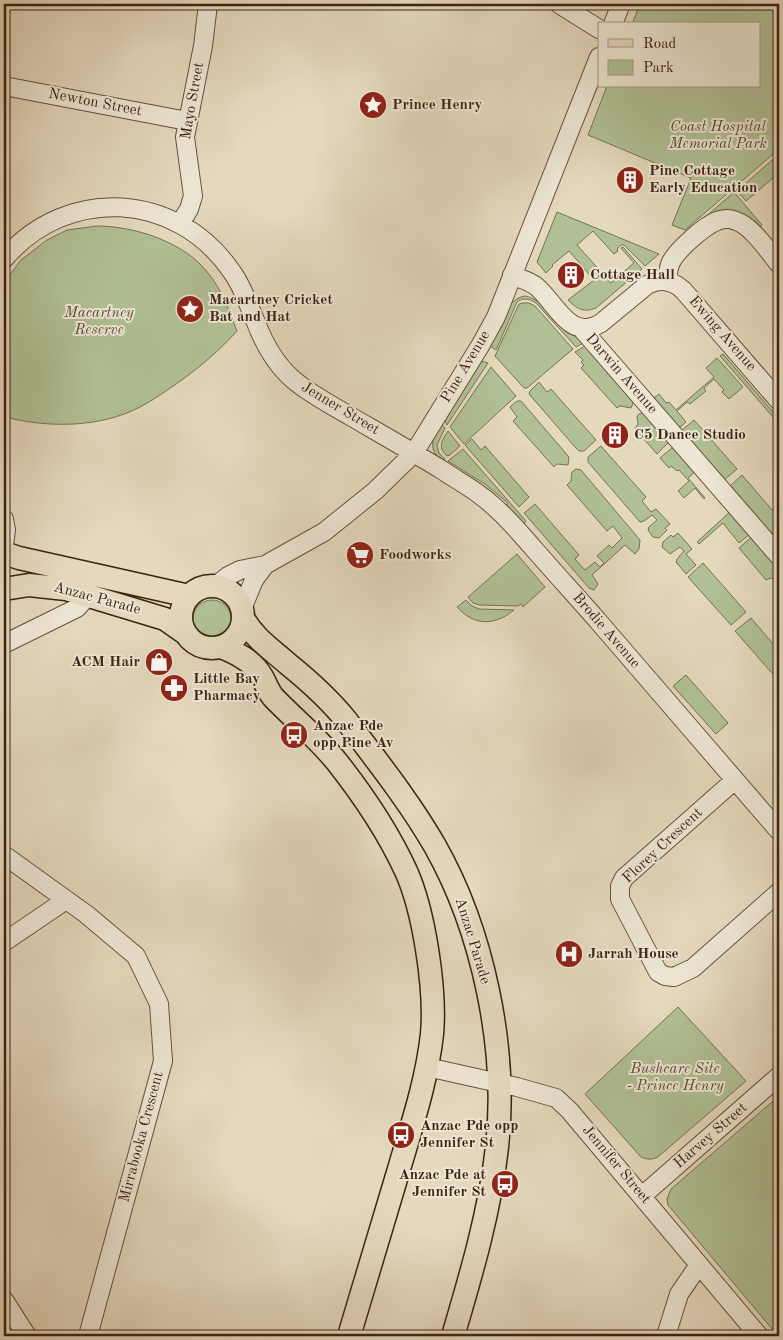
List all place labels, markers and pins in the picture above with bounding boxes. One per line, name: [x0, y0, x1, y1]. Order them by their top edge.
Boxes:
place icon: Prince Henry: [358, 90, 388, 120]
place label: Prince Henry: [392, 98, 482, 113]
place label: Pine Cottage Early Education: [649, 164, 757, 196]
building icon: Pine Cottage Early Education: [615, 165, 645, 195]
building icon: Cottage Hall: [556, 260, 586, 290]
place label: Cottage Hall: [590, 268, 675, 283]
place label: Macartney Cricket Bat and Hat: [209, 293, 333, 325]
place icon: Macartney Cricket Bat and Hat: [175, 294, 205, 324]
building icon: C5 Dance Studio: [600, 420, 630, 450]
place label: C5 Dance Studio: [634, 428, 746, 443]
supermarket icon: Foodworks: [345, 540, 375, 570]
place label: Foodworks: [379, 548, 451, 563]
shop icon: ACM Hair: [144, 647, 174, 677]
place label: ACM Hair: [71, 655, 140, 670]
place label: Little Bay Pharmacy: [193, 672, 261, 704]
pharmacy icon: Little Bay Pharmacy: [159, 673, 189, 703]
place label: Anzac Pde opp Pine Av: [313, 719, 394, 751]
bus stop icon: Anzac Pde opp Pine Av: [279, 720, 309, 750]
hospital icon: Jarrah House: [554, 939, 584, 969]
place label: Jarrah House: [588, 947, 679, 962]
place label: Anzac Pde opp Jennifer St: [420, 1119, 518, 1151]
bus stop icon: Anzac Pde opp Jennifer St: [386, 1120, 416, 1150]
place label: Anzac Pde at Jennifer St: [398, 1168, 487, 1200]
bus stop icon: Anzac Pde at Jennifer St: [490, 1169, 520, 1199]

